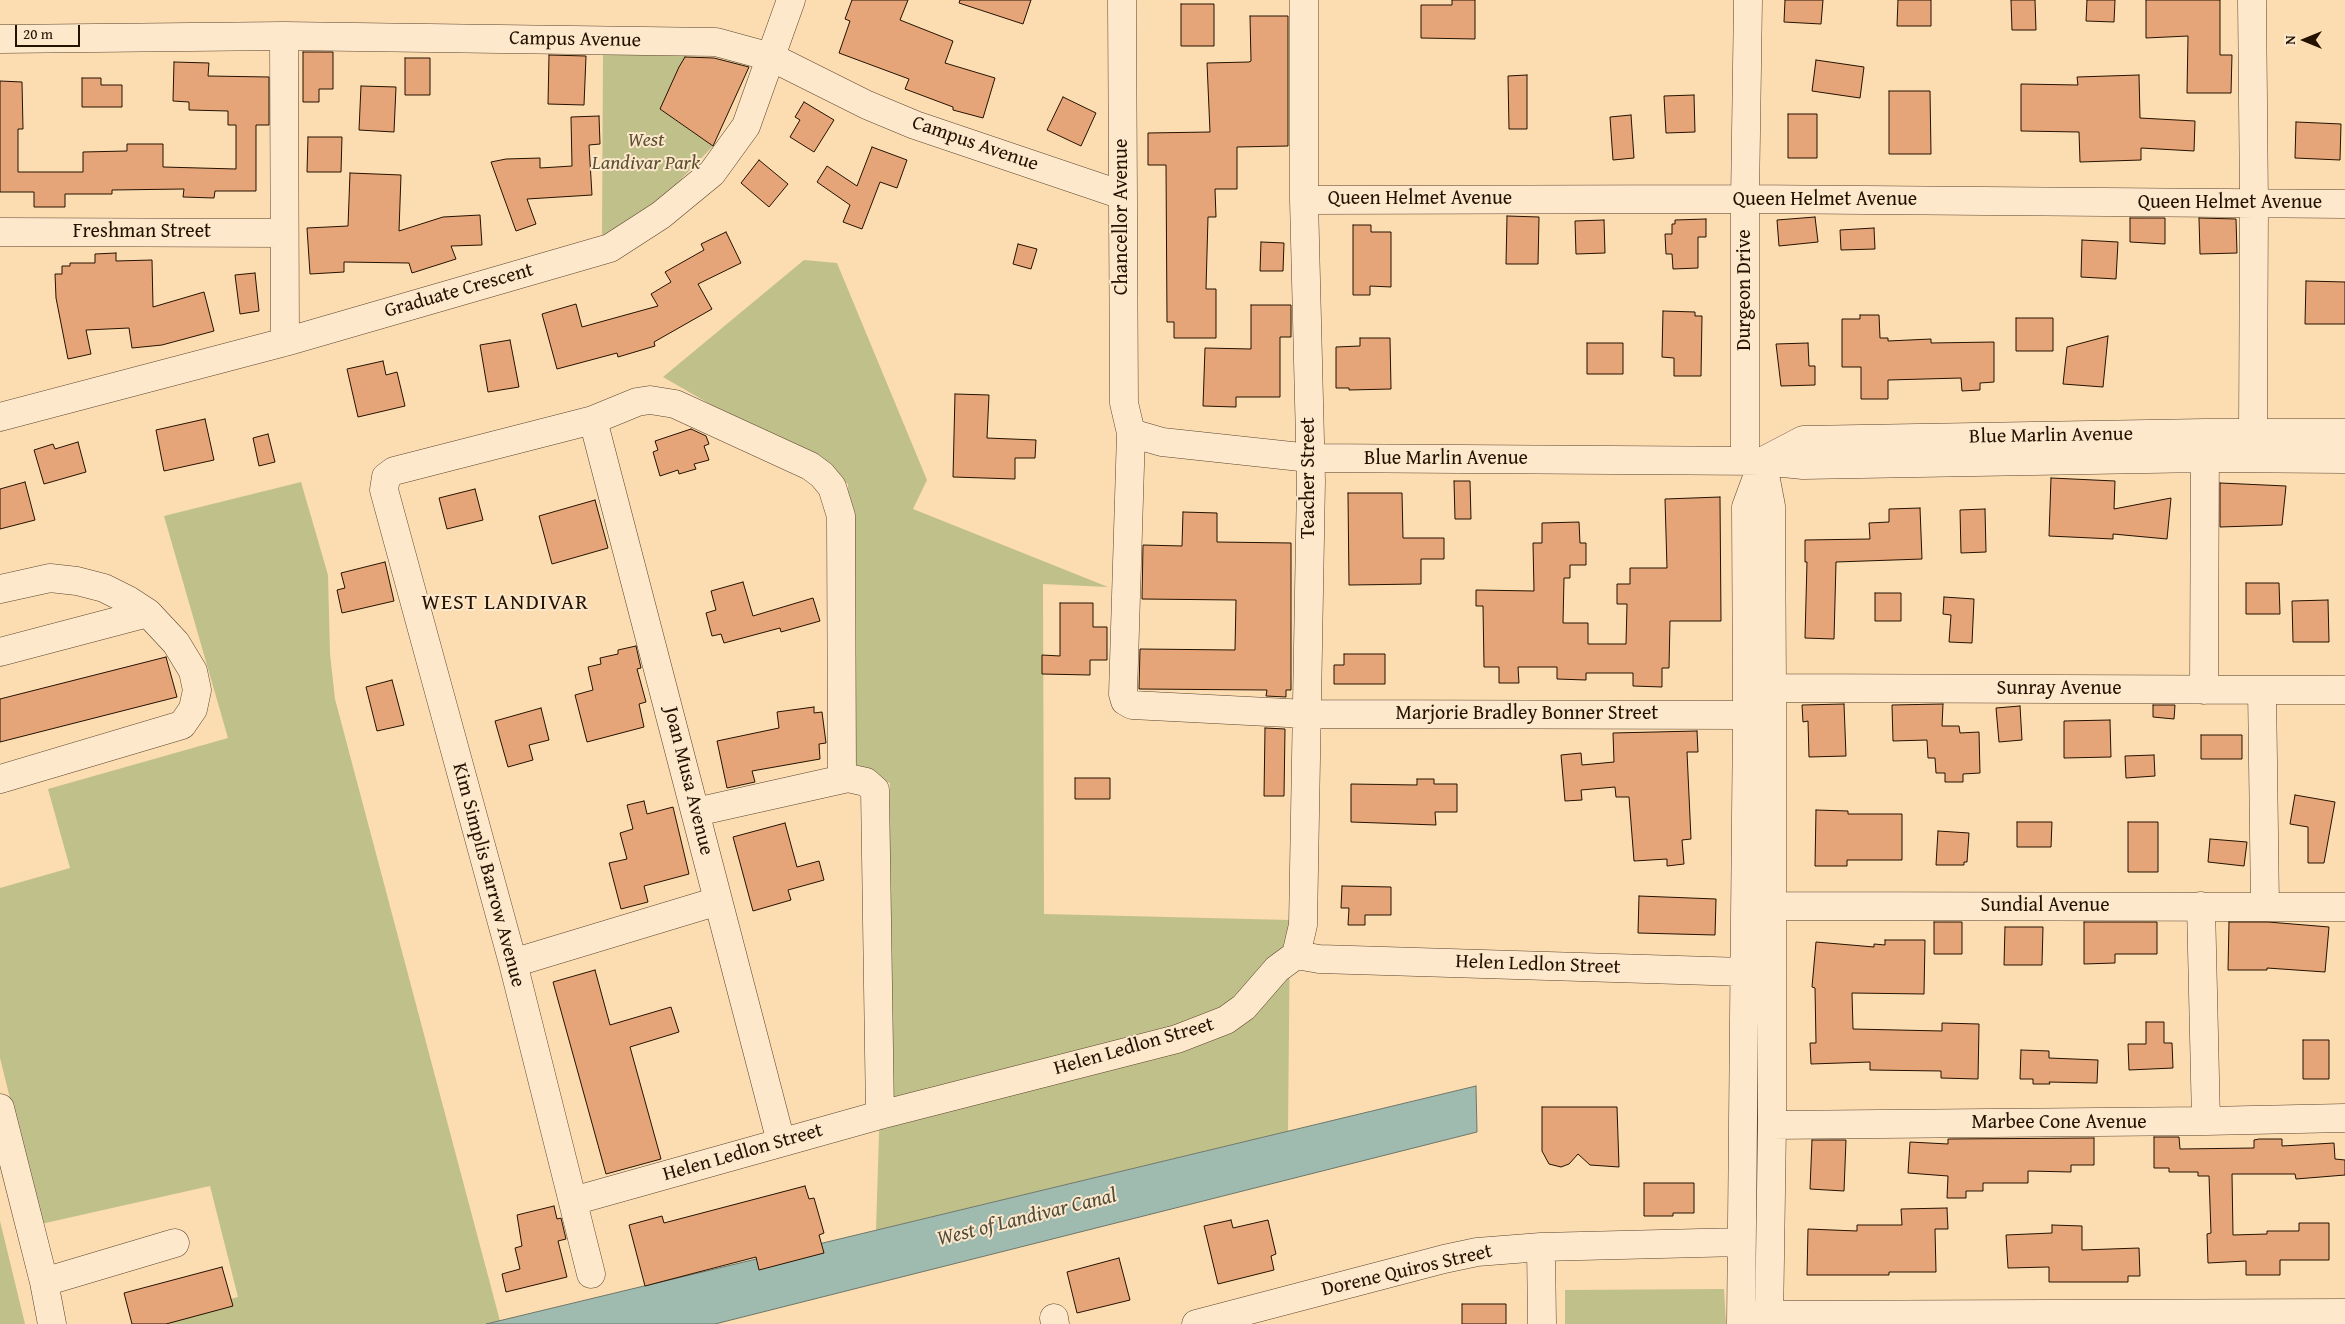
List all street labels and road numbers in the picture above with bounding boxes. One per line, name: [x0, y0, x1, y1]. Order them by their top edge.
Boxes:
street label: Campus Avenue: [509, 27, 641, 53]
street label: Campus Avenue: [909, 111, 1041, 177]
street label: Chancellor Avenue: [1110, 139, 1134, 295]
street label: Queen Helmet Avenue: [1328, 187, 1512, 211]
street label: Queen Helmet Avenue: [1733, 188, 1917, 212]
street label: Queen Helmet Avenue: [2138, 191, 2322, 215]
street label: Freshman Street: [73, 220, 211, 244]
street label: Durgeon Drive: [1733, 229, 1757, 351]
street label: Graduate Crescent: [382, 258, 536, 324]
street label: Teacher Street: [1297, 417, 1321, 539]
street label: Blue Marlin Avenue: [1969, 423, 2133, 449]
street label: Blue Marlin Avenue: [1364, 447, 1528, 471]
street label: Sunray Avenue: [1996, 677, 2122, 701]
street label: Marjorie Bradley Bonner Street: [1396, 702, 1658, 726]
street label: Joan Musa Avenue: [658, 704, 718, 858]
street label: Kim Simplis Barrow Avenue: [446, 760, 530, 990]
street label: Sundial Avenue: [1980, 894, 2110, 918]
street label: Helen Ledlon Street: [1455, 950, 1621, 980]
street label: Helen Ledlon Street: [1051, 1013, 1217, 1081]
street label: Marbee Cone Avenue: [1971, 1111, 2147, 1135]
street label: Helen Ledlon Street: [660, 1119, 826, 1187]
street label: Dorene Quiros Street: [1319, 1240, 1495, 1302]

